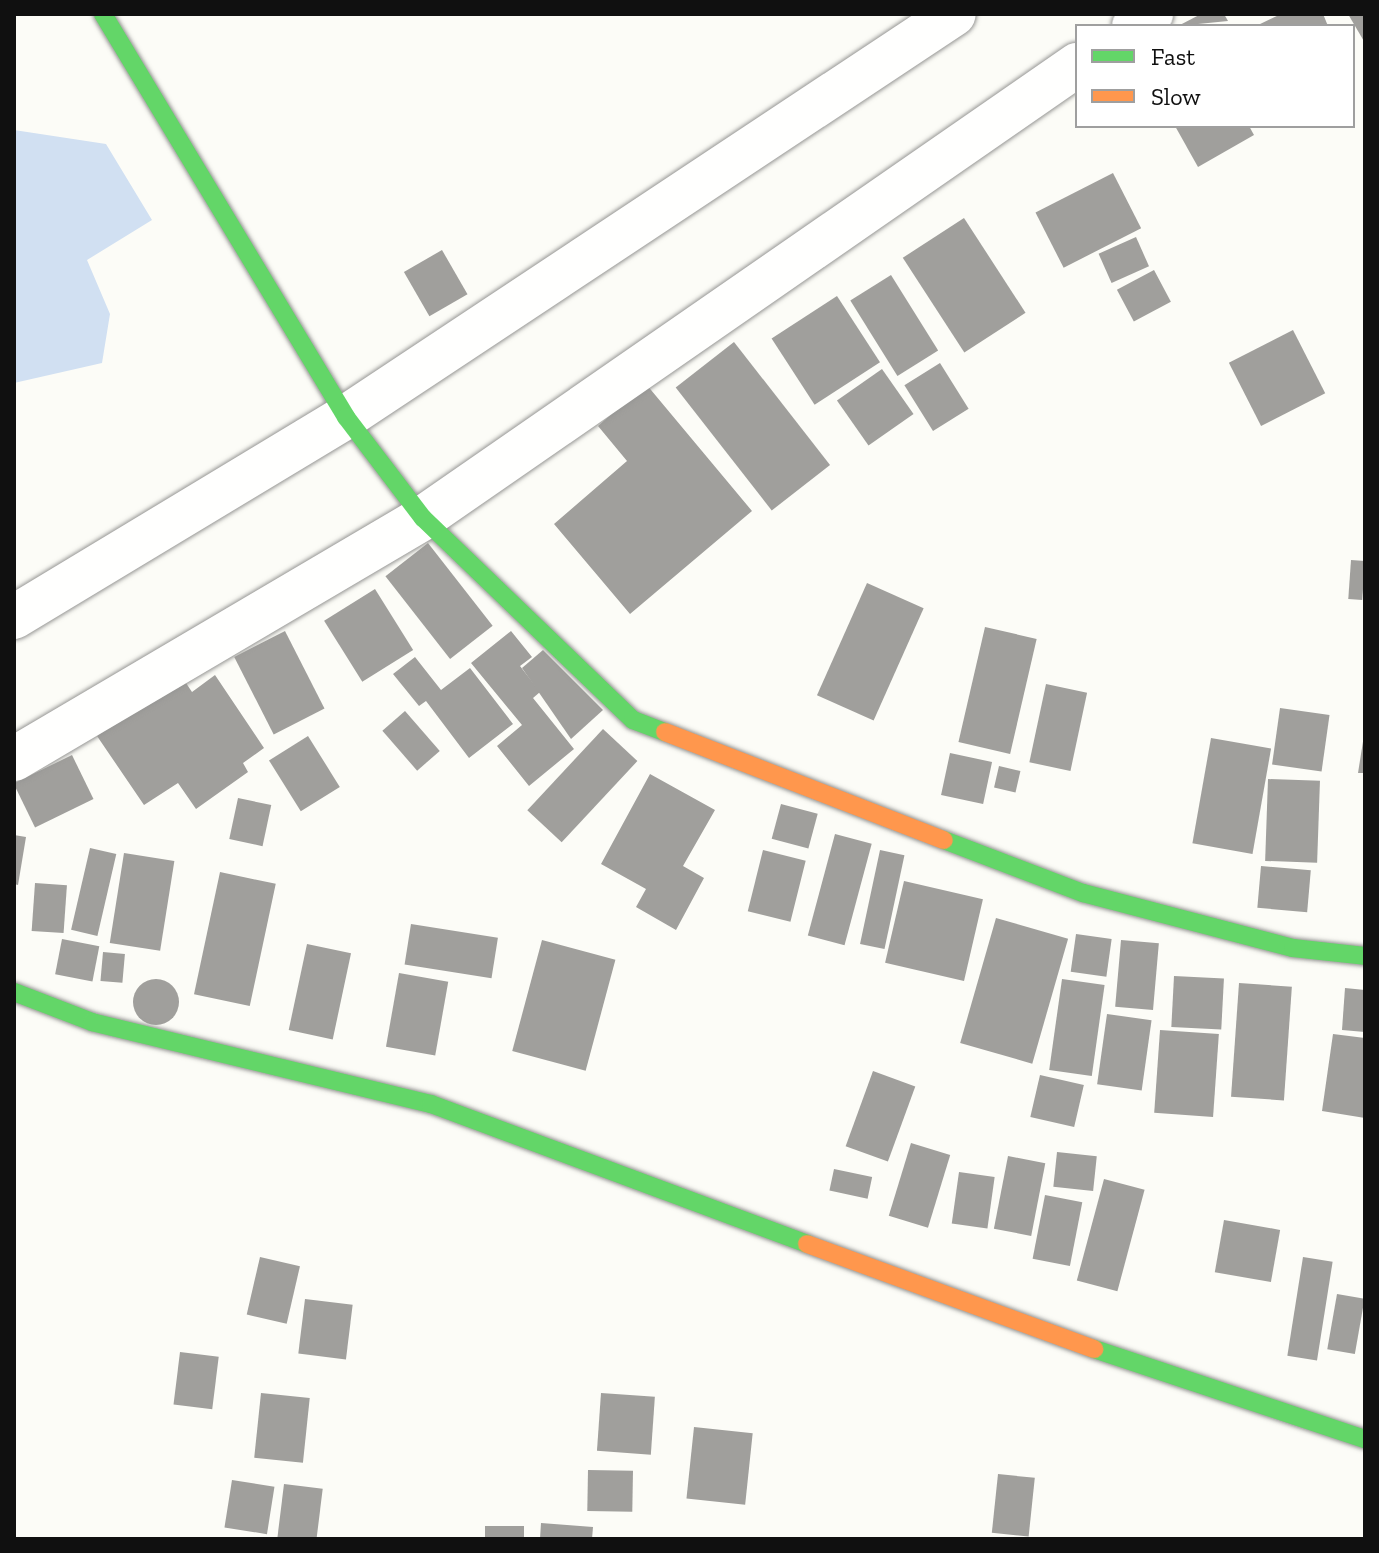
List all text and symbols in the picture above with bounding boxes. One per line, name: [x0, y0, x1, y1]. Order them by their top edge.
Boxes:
legend: [1075, 24, 1355, 128]
text: Fast: [1151, 42, 1195, 71]
text: Slow: [1151, 82, 1201, 111]

